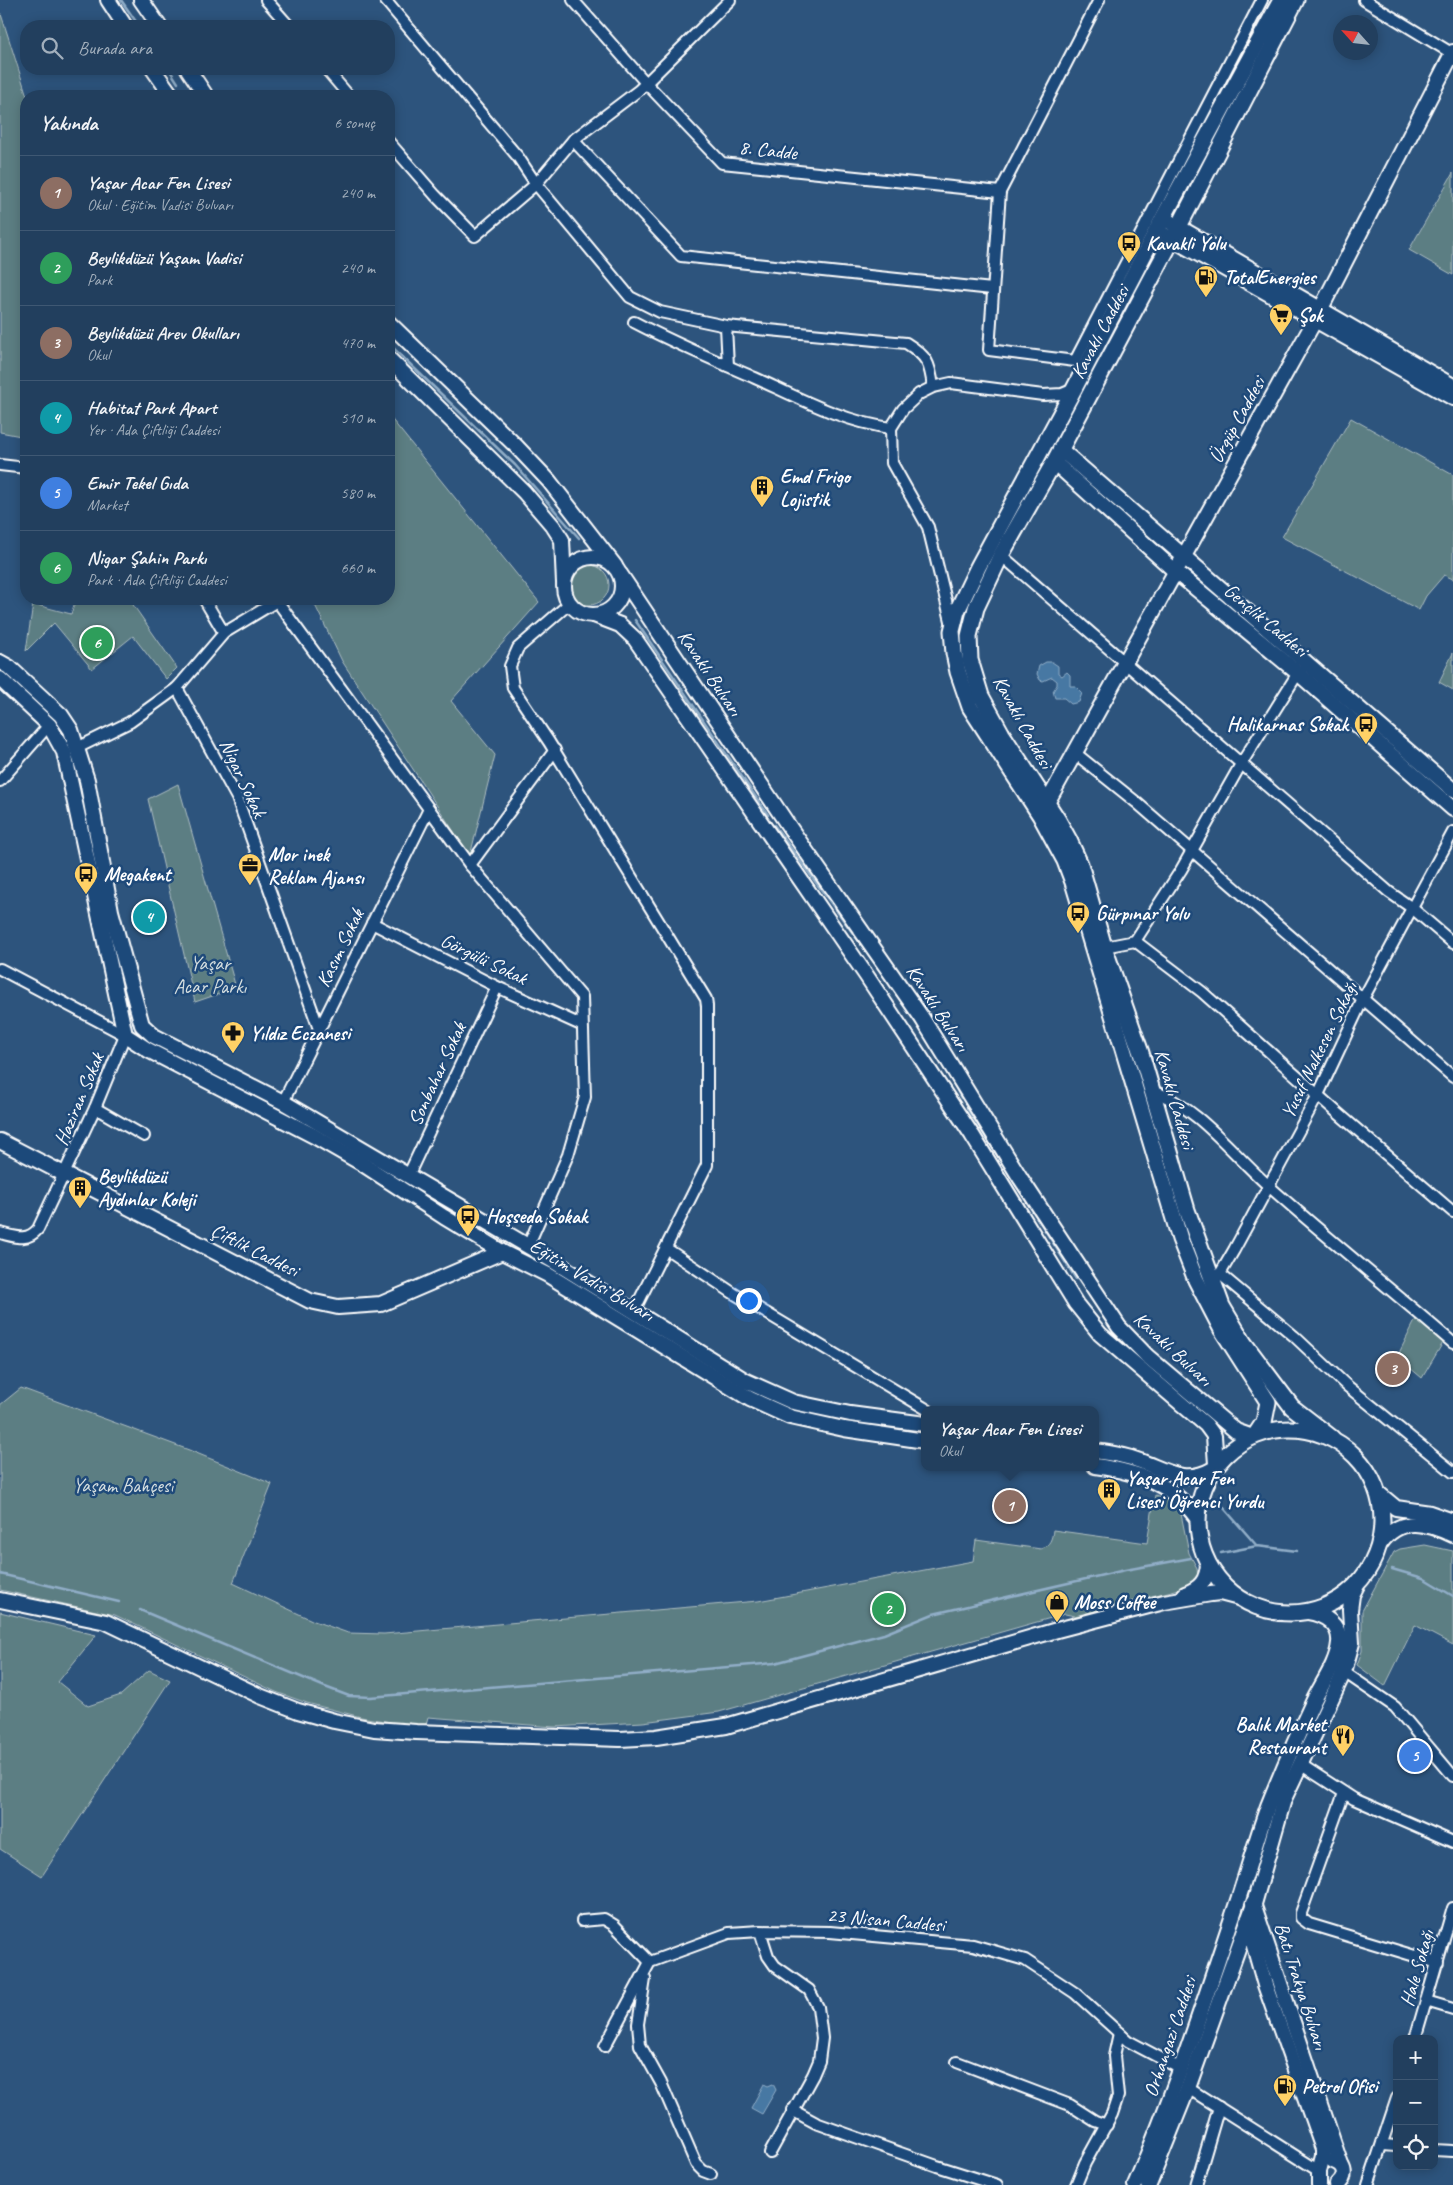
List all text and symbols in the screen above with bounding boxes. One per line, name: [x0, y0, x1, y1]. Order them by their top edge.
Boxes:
north arrow: [1333, 15, 1378, 60]
search box: [20, 20, 395, 75]
icon: search: [38, 34, 66, 62]
text: Burada ara: [78, 36, 152, 60]
text: Yakında: [40, 110, 98, 136]
text: 6 sonuç: [334, 113, 375, 133]
street label: 8. Cadde: [738, 135, 800, 166]
text: Yaşar Acar Fen Lisesi: [87, 171, 230, 195]
text: 1: [52, 183, 60, 203]
text: 240 m: [341, 183, 375, 203]
text: Okul · Eğitim Vadisi Bulvarı: [87, 195, 233, 215]
bus stop icon: Kavakli Yolu: [1116, 230, 1142, 264]
place label: Kavakli Yolu: [1146, 231, 1227, 256]
text: Beylikdüzü Yaşam Vadisi: [87, 246, 241, 270]
text: 2: [52, 258, 60, 278]
text: 240 m: [341, 258, 375, 278]
fuel station icon: TotalEnergies: [1193, 264, 1219, 298]
place label: TotalEnergies: [1224, 265, 1318, 290]
text: Park: [87, 270, 112, 290]
street label: Kavaklı Caddesi: [1065, 279, 1136, 383]
supermarket icon: Şok: [1268, 302, 1294, 336]
place label: Şok: [1298, 303, 1325, 328]
text: Beylikdüzü Arev Okulları: [87, 321, 239, 345]
text: 3: [52, 333, 60, 353]
text: 470 m: [341, 333, 375, 353]
text: Okul: [87, 345, 110, 365]
street label: Ürgüp Caddesi: [1203, 371, 1272, 467]
text: Habitat Park Apart: [87, 396, 217, 420]
text: 4: [52, 408, 60, 428]
text: 510 m: [341, 408, 375, 428]
text: Yer · Ada Çiftliği Caddesi: [87, 420, 219, 440]
place label: Emd Frigo Lojistik: [780, 464, 852, 512]
text: Emir Tekel Gıda: [87, 471, 188, 495]
building icon: Emd Frigo Lojistik: [749, 474, 775, 508]
text: 5: [53, 483, 59, 503]
text: 580 m: [341, 483, 375, 503]
text: Market: [87, 495, 128, 515]
text: Nigar Şahin Parkı: [87, 546, 206, 570]
text: 6: [52, 558, 60, 578]
text: 660 m: [341, 558, 375, 578]
text: Park · Ada Çiftliği Caddesi: [87, 570, 227, 590]
street label: Gençlik Caddesi: [1219, 578, 1315, 664]
pin: 6: [81, 624, 113, 662]
street label: Kavaklı Bulvarı: [672, 625, 749, 722]
street label: Kavaklı Caddesi: [987, 671, 1060, 775]
bus stop icon: Halikarnas Sokak: [1353, 711, 1379, 745]
place label: Halikarnas Sokak: [1227, 712, 1351, 737]
street label: Nigar Sokak: [214, 735, 273, 823]
place label: Mor inek Reklam Ajansı: [268, 842, 365, 890]
office icon: Mor inek Reklam Ajansı: [237, 852, 263, 886]
bus stop icon: Megakent: [73, 861, 99, 895]
place label: Megakent: [104, 862, 173, 887]
pin: 4: [133, 898, 165, 936]
bus stop icon: Gürpınar Yolu: [1065, 900, 1091, 934]
place label: Gürpınar Yolu: [1096, 901, 1191, 926]
street label: Kasım Sokak: [310, 903, 370, 991]
street label: Görgülü Sokak: [437, 927, 533, 991]
park label: Yaşar Acar Parkı: [174, 951, 247, 999]
street label: Kavaklı Bulvarı: [901, 960, 976, 1057]
street label: Yusuf Nalkesen Sokağı: [1275, 976, 1363, 1122]
street label: Sonbahar Sokak: [402, 1017, 472, 1130]
pharmacy icon: Yıldız Eczanesi: [220, 1020, 246, 1054]
place label: Yıldız Eczanesi: [250, 1021, 353, 1046]
street label: Kavaklı Caddesi: [1149, 1046, 1202, 1154]
street label: Haziran Sokak: [48, 1047, 110, 1149]
place label: Beylikdüzü Aydınlar Koleji: [98, 1164, 198, 1212]
building icon: Beylikdüzü Aydınlar Koleji: [67, 1175, 93, 1209]
bus stop icon: Hoşseda Sokak: [455, 1203, 481, 1237]
place label: Hoşseda Sokak: [486, 1204, 590, 1229]
street label: Çiftlik Caddesi: [207, 1217, 305, 1284]
street label: Eğitim Vadisi Bulvarı: [525, 1233, 660, 1328]
your location: [736, 1288, 762, 1314]
street label: Kavaklı Bulvarı: [1129, 1306, 1218, 1393]
pin: 3: [1377, 1350, 1409, 1388]
popup: [921, 1406, 1099, 1471]
text: Yaşar Acar Fen Lisesi: [939, 1417, 1081, 1441]
text: Okul: [939, 1441, 961, 1461]
place label: Yaşar Acar Fen Lisesi Öğrenci Yurdu: [1126, 1466, 1265, 1514]
park label: Yaşam Bahçesi: [73, 1473, 176, 1498]
building icon: Yaşar Acar Fen Lisesi Öğrenci Yurdu: [1096, 1477, 1122, 1511]
pin: 1: [994, 1487, 1026, 1525]
shop icon: Moss Coffee: [1044, 1589, 1070, 1623]
pin: 2: [872, 1590, 904, 1628]
place label: Moss Coffee: [1074, 1590, 1157, 1615]
place label: Balık Market Restaurant: [1236, 1712, 1328, 1760]
restaurant icon: Balık Market Restaurant: [1330, 1723, 1356, 1757]
pin: 5: [1399, 1737, 1431, 1775]
street label: 23 Nisan Caddesi: [826, 1902, 948, 1938]
street label: Batı Trakya Bulvarı: [1269, 1919, 1334, 2054]
street label: Hale Sokağı: [1394, 1926, 1440, 2009]
street label: Orhangazi Caddesi: [1138, 1972, 1203, 2100]
map controls: [1393, 2035, 1438, 2170]
button: +: [1393, 2035, 1438, 2080]
fuel station icon: Petrol Ofisi: [1272, 2073, 1298, 2107]
place label: Petrol Ofisi: [1302, 2074, 1380, 2099]
button: −: [1393, 2080, 1438, 2125]
button: locate: [1393, 2125, 1438, 2170]

